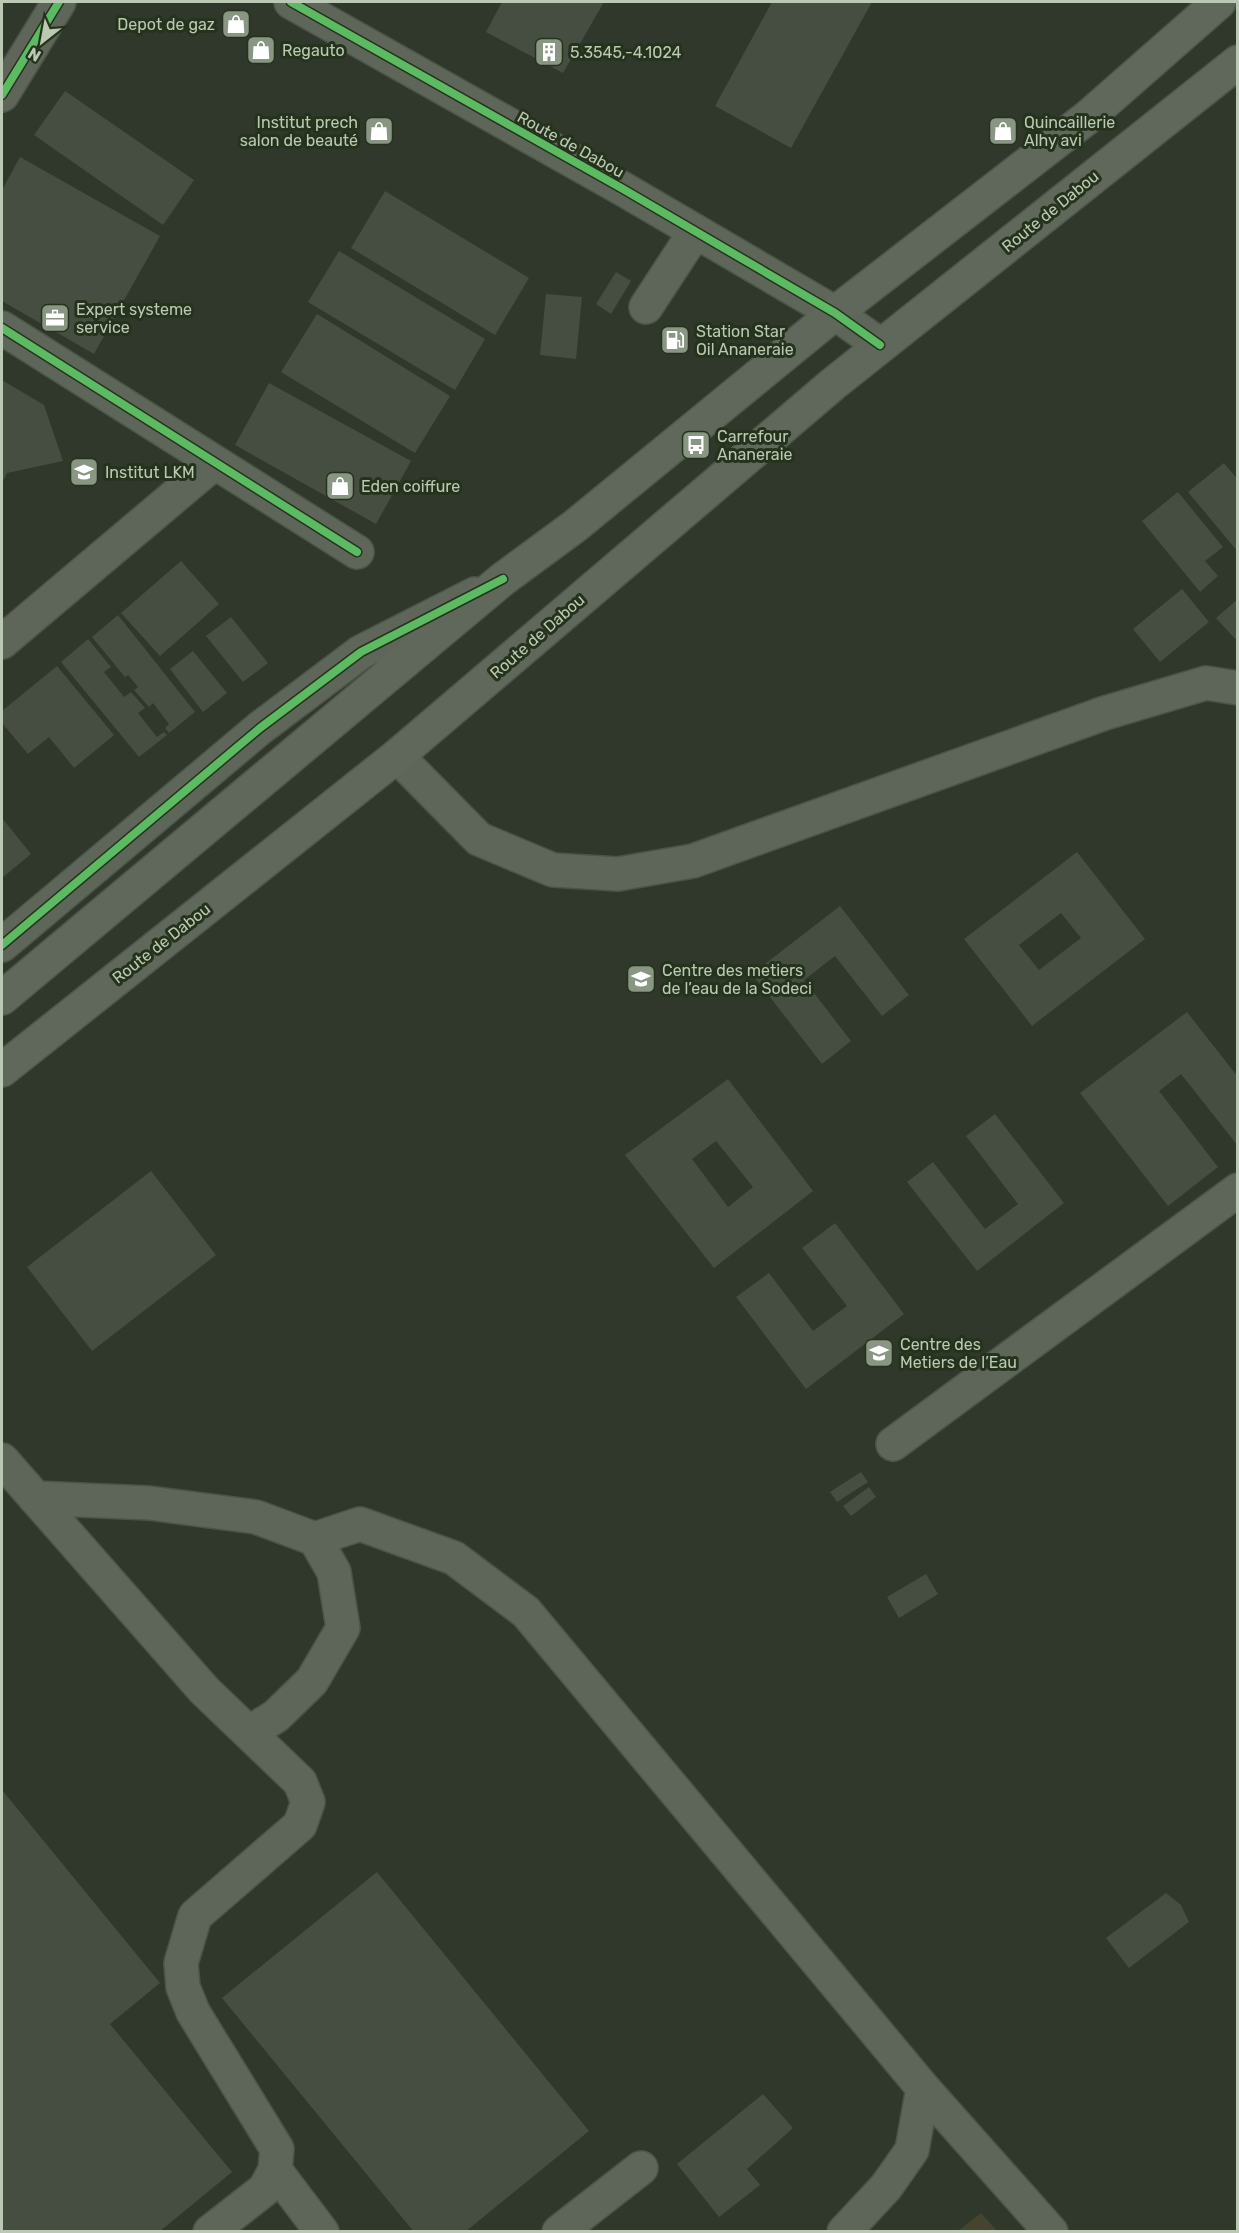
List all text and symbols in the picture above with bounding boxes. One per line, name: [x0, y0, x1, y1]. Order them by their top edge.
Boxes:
shop icon: Depot de gaz: [220, 8, 252, 40]
north arrow: [12, 12, 72, 72]
place label: Depot de gaz: [117, 15, 215, 34]
shop icon: Regauto: [245, 34, 277, 66]
building icon: 5.3545,-4.1024: [533, 36, 565, 68]
place label: Regauto: [282, 41, 345, 60]
text: N: [25, 43, 44, 66]
place label: 5.3545,-4.1024: [570, 43, 682, 62]
street label: Route de Dabou: [514, 107, 627, 182]
place label: Institut prech salon de beauté: [240, 113, 358, 150]
place label: Quincaillerie Alhy avi: [1024, 113, 1115, 150]
shop icon: Institut prech salon de beauté: [363, 115, 395, 147]
shop icon: Quincaillerie Alhy avi: [987, 115, 1019, 147]
street label: Route de Dabou: [998, 167, 1103, 256]
place label: Expert systeme service: [76, 300, 192, 337]
office icon: Expert systeme service: [39, 302, 71, 334]
place label: Station Star Oil Ananeraie: [696, 322, 794, 359]
fuel station icon: Station Star Oil Ananeraie: [659, 324, 691, 356]
place label: Carrefour Ananeraie: [717, 427, 793, 464]
bus stop icon: Carrefour Ananeraie: [680, 429, 712, 461]
school or university icon: Institut LKM: [68, 456, 100, 488]
place label: Institut LKM: [105, 463, 195, 482]
shop icon: Eden coiffure: [324, 470, 356, 502]
place label: Eden coiffure: [361, 477, 460, 496]
street label: Route de Dabou: [486, 590, 588, 683]
street label: Route de Dabou: [109, 899, 214, 987]
place label: Centre des metiers de l’eau de la Sodeci: [662, 961, 812, 998]
school or university icon: Centre des metiers de l’eau de la Sodeci: [625, 963, 657, 995]
place label: Centre des Metiers de l’Eau: [900, 1335, 1017, 1372]
school or university icon: Centre des Metiers de l’Eau: [863, 1337, 895, 1369]

